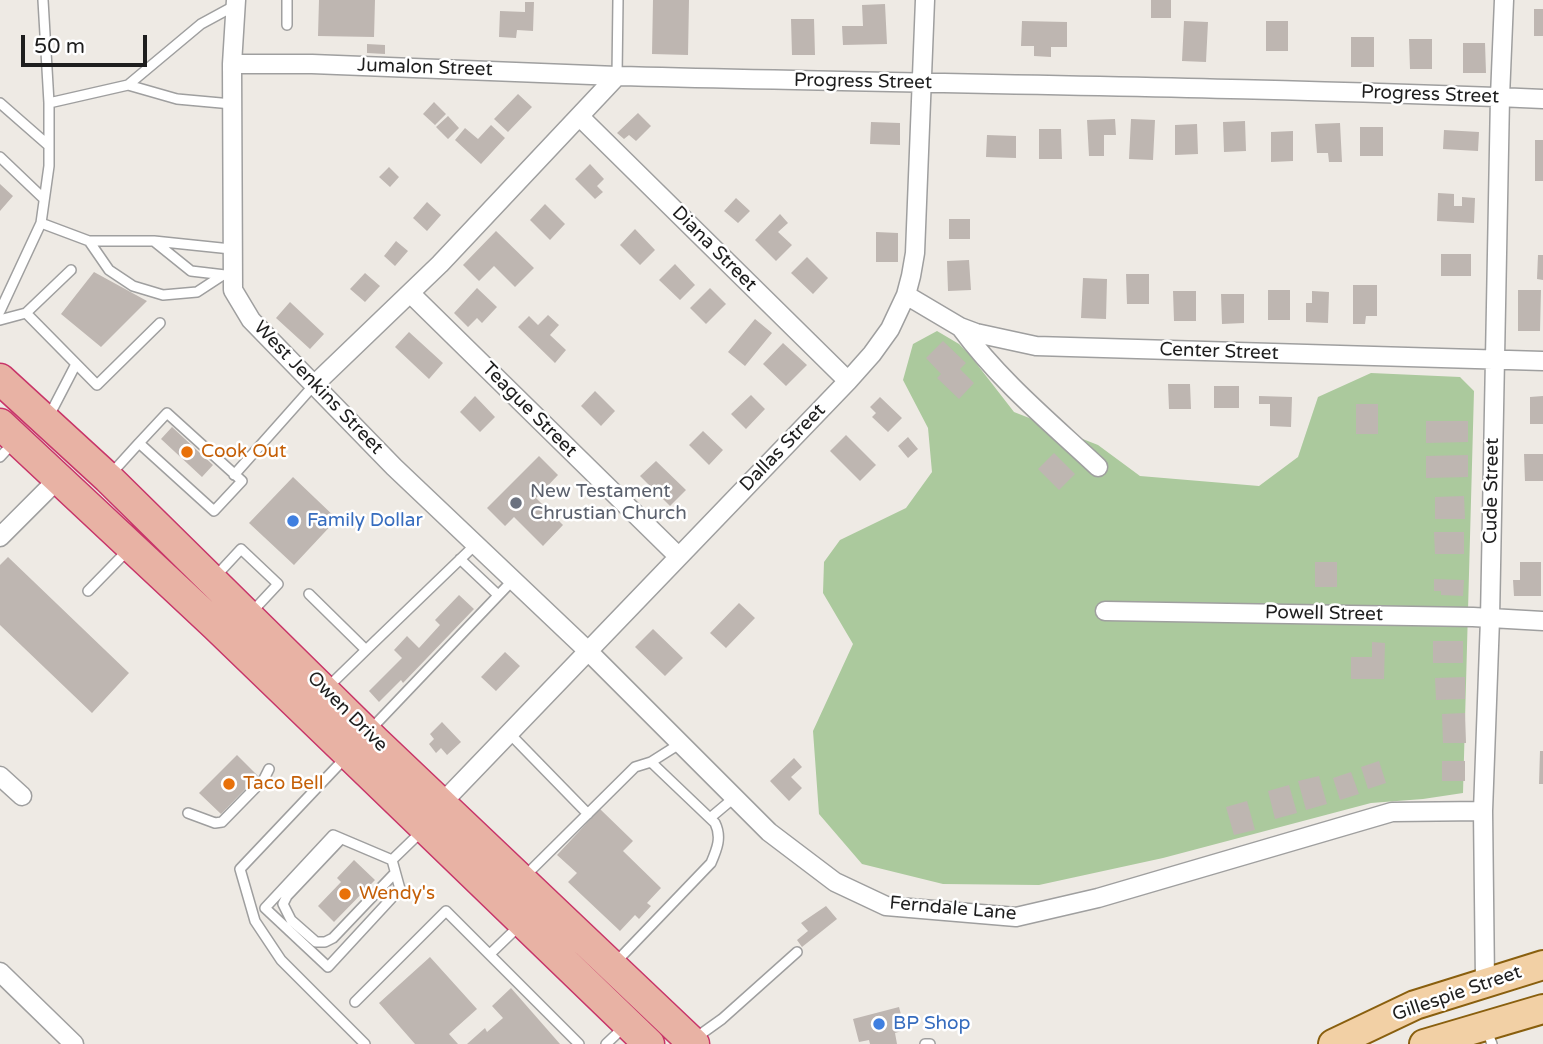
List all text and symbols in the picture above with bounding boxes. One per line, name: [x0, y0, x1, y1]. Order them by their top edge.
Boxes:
scale bar: [24, 21, 150, 65]
text: 50 m: [34, 34, 85, 59]
street label: Jumalon Street: [357, 54, 493, 82]
street label: Progress Street: [794, 69, 932, 95]
street label: Progress Street: [1360, 81, 1500, 109]
street label: Diana Street: [667, 202, 761, 296]
street label: West Jenkins Street: [248, 317, 388, 459]
street label: Center Street: [1159, 339, 1279, 365]
street label: Teague Street: [477, 358, 581, 462]
street label: Dallas Street: [735, 399, 831, 497]
street label: Cude Street: [1480, 438, 1504, 544]
place label: Cook Out: [201, 441, 286, 463]
marker: Cook Out: [179, 444, 195, 460]
place label: New Testament Chrustian Church: [530, 481, 687, 525]
marker: New Testament Chrustian Church: [508, 495, 524, 511]
place label: Family Dollar: [307, 510, 423, 532]
marker: Family Dollar: [285, 513, 301, 529]
street label: Powell Street: [1265, 602, 1383, 626]
street label: Owen Drive: [302, 667, 392, 757]
place label: Taco Bell: [243, 773, 324, 795]
marker: Taco Bell: [221, 776, 237, 792]
place label: Wendy's: [359, 883, 435, 905]
marker: Wendy's: [337, 886, 353, 902]
street label: Ferndale Lane: [889, 892, 1017, 926]
street label: Gillespie Street: [1389, 961, 1525, 1027]
place label: BP Shop: [893, 1013, 971, 1035]
marker: BP Shop: [871, 1016, 887, 1032]

